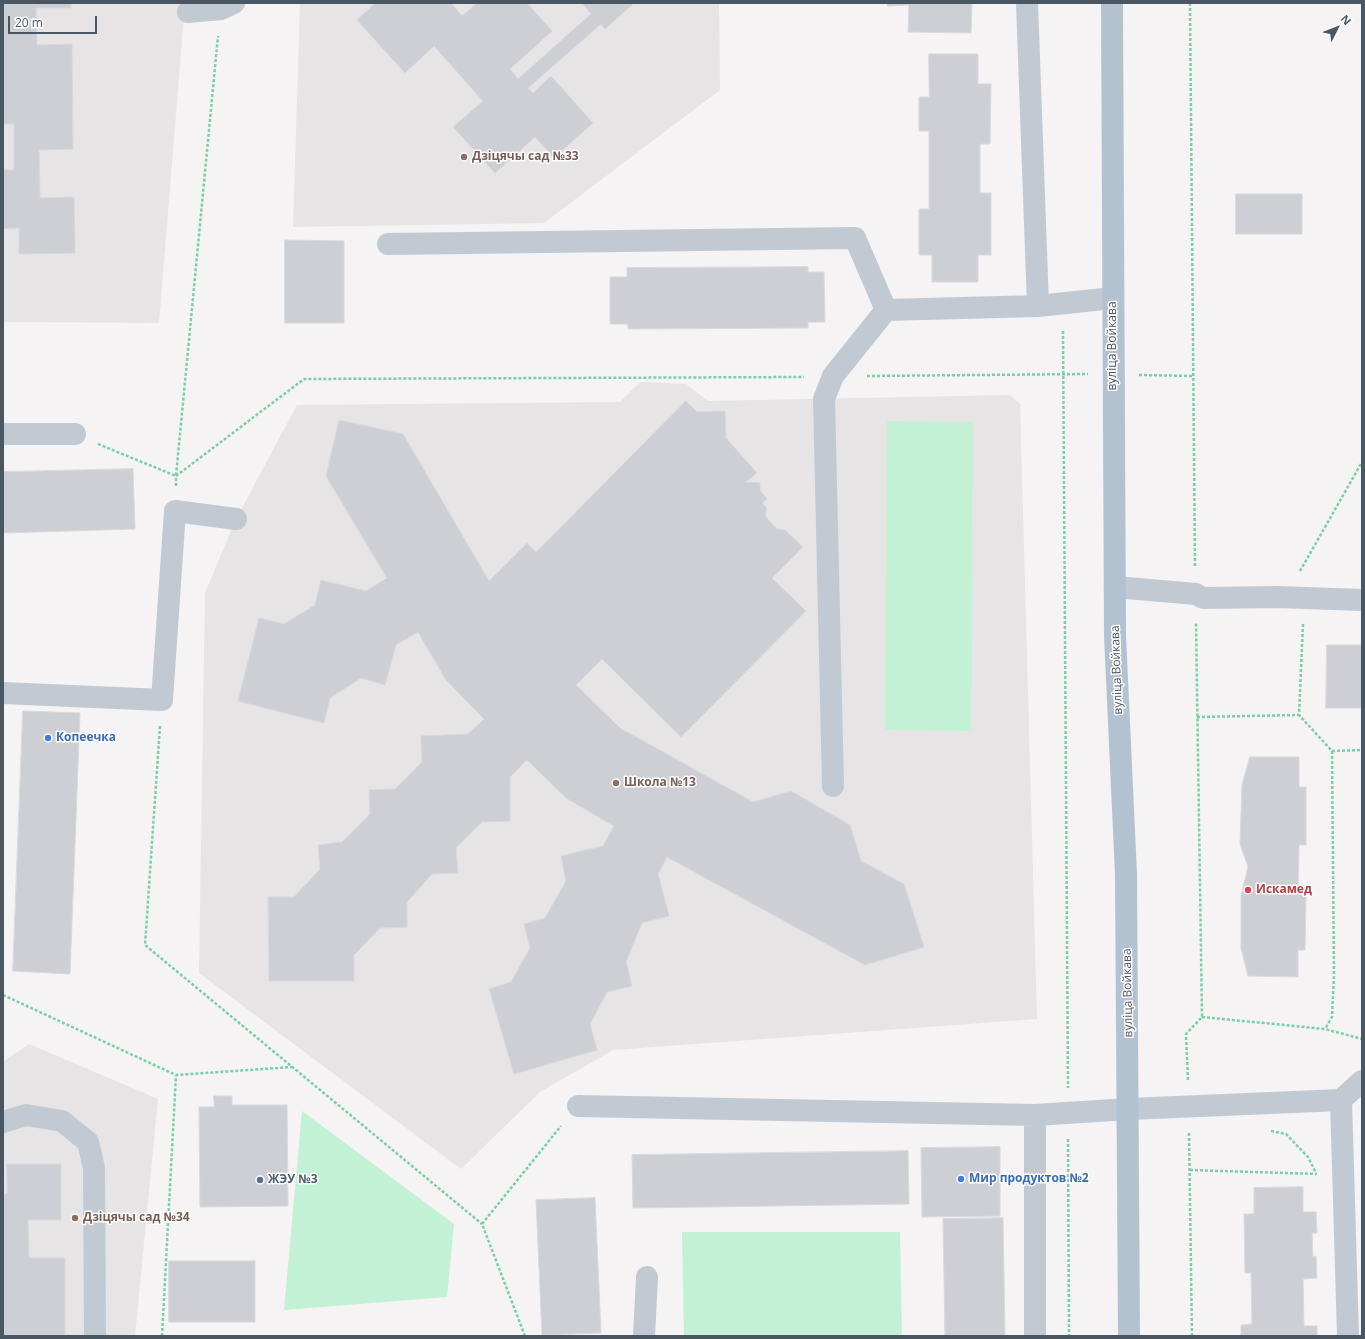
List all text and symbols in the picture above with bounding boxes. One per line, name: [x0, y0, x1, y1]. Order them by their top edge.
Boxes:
scale bar: [10, 8, 99, 34]
north arrow: [1317, 8, 1357, 48]
text: N: [1338, 11, 1355, 28]
text: 20 m: [15, 14, 43, 31]
place label: Дзіцячы сад №33: [472, 150, 579, 164]
marker: Дзіцячы сад №33: [459, 152, 469, 162]
street label: вуліца Войкава: [1106, 301, 1120, 391]
street label: вуліца Войкава: [1108, 625, 1126, 715]
place label: Копеечка: [56, 731, 116, 745]
marker: Копеечка: [43, 733, 53, 743]
place label: Школа №13: [624, 776, 696, 790]
marker: Школа №13: [611, 778, 621, 788]
place label: Искамед: [1256, 883, 1312, 897]
marker: Искамед: [1243, 885, 1253, 895]
street label: вуліца Войкава: [1120, 948, 1136, 1038]
place label: Мир продуктов №2: [969, 1172, 1089, 1186]
place label: ЖЭУ №3: [268, 1173, 318, 1187]
marker: Мир продуктов №2: [956, 1174, 966, 1184]
marker: ЖЭУ №3: [255, 1175, 265, 1185]
place label: Дзіцячы сад №34: [83, 1211, 190, 1225]
marker: Дзіцячы сад №34: [70, 1213, 80, 1223]

